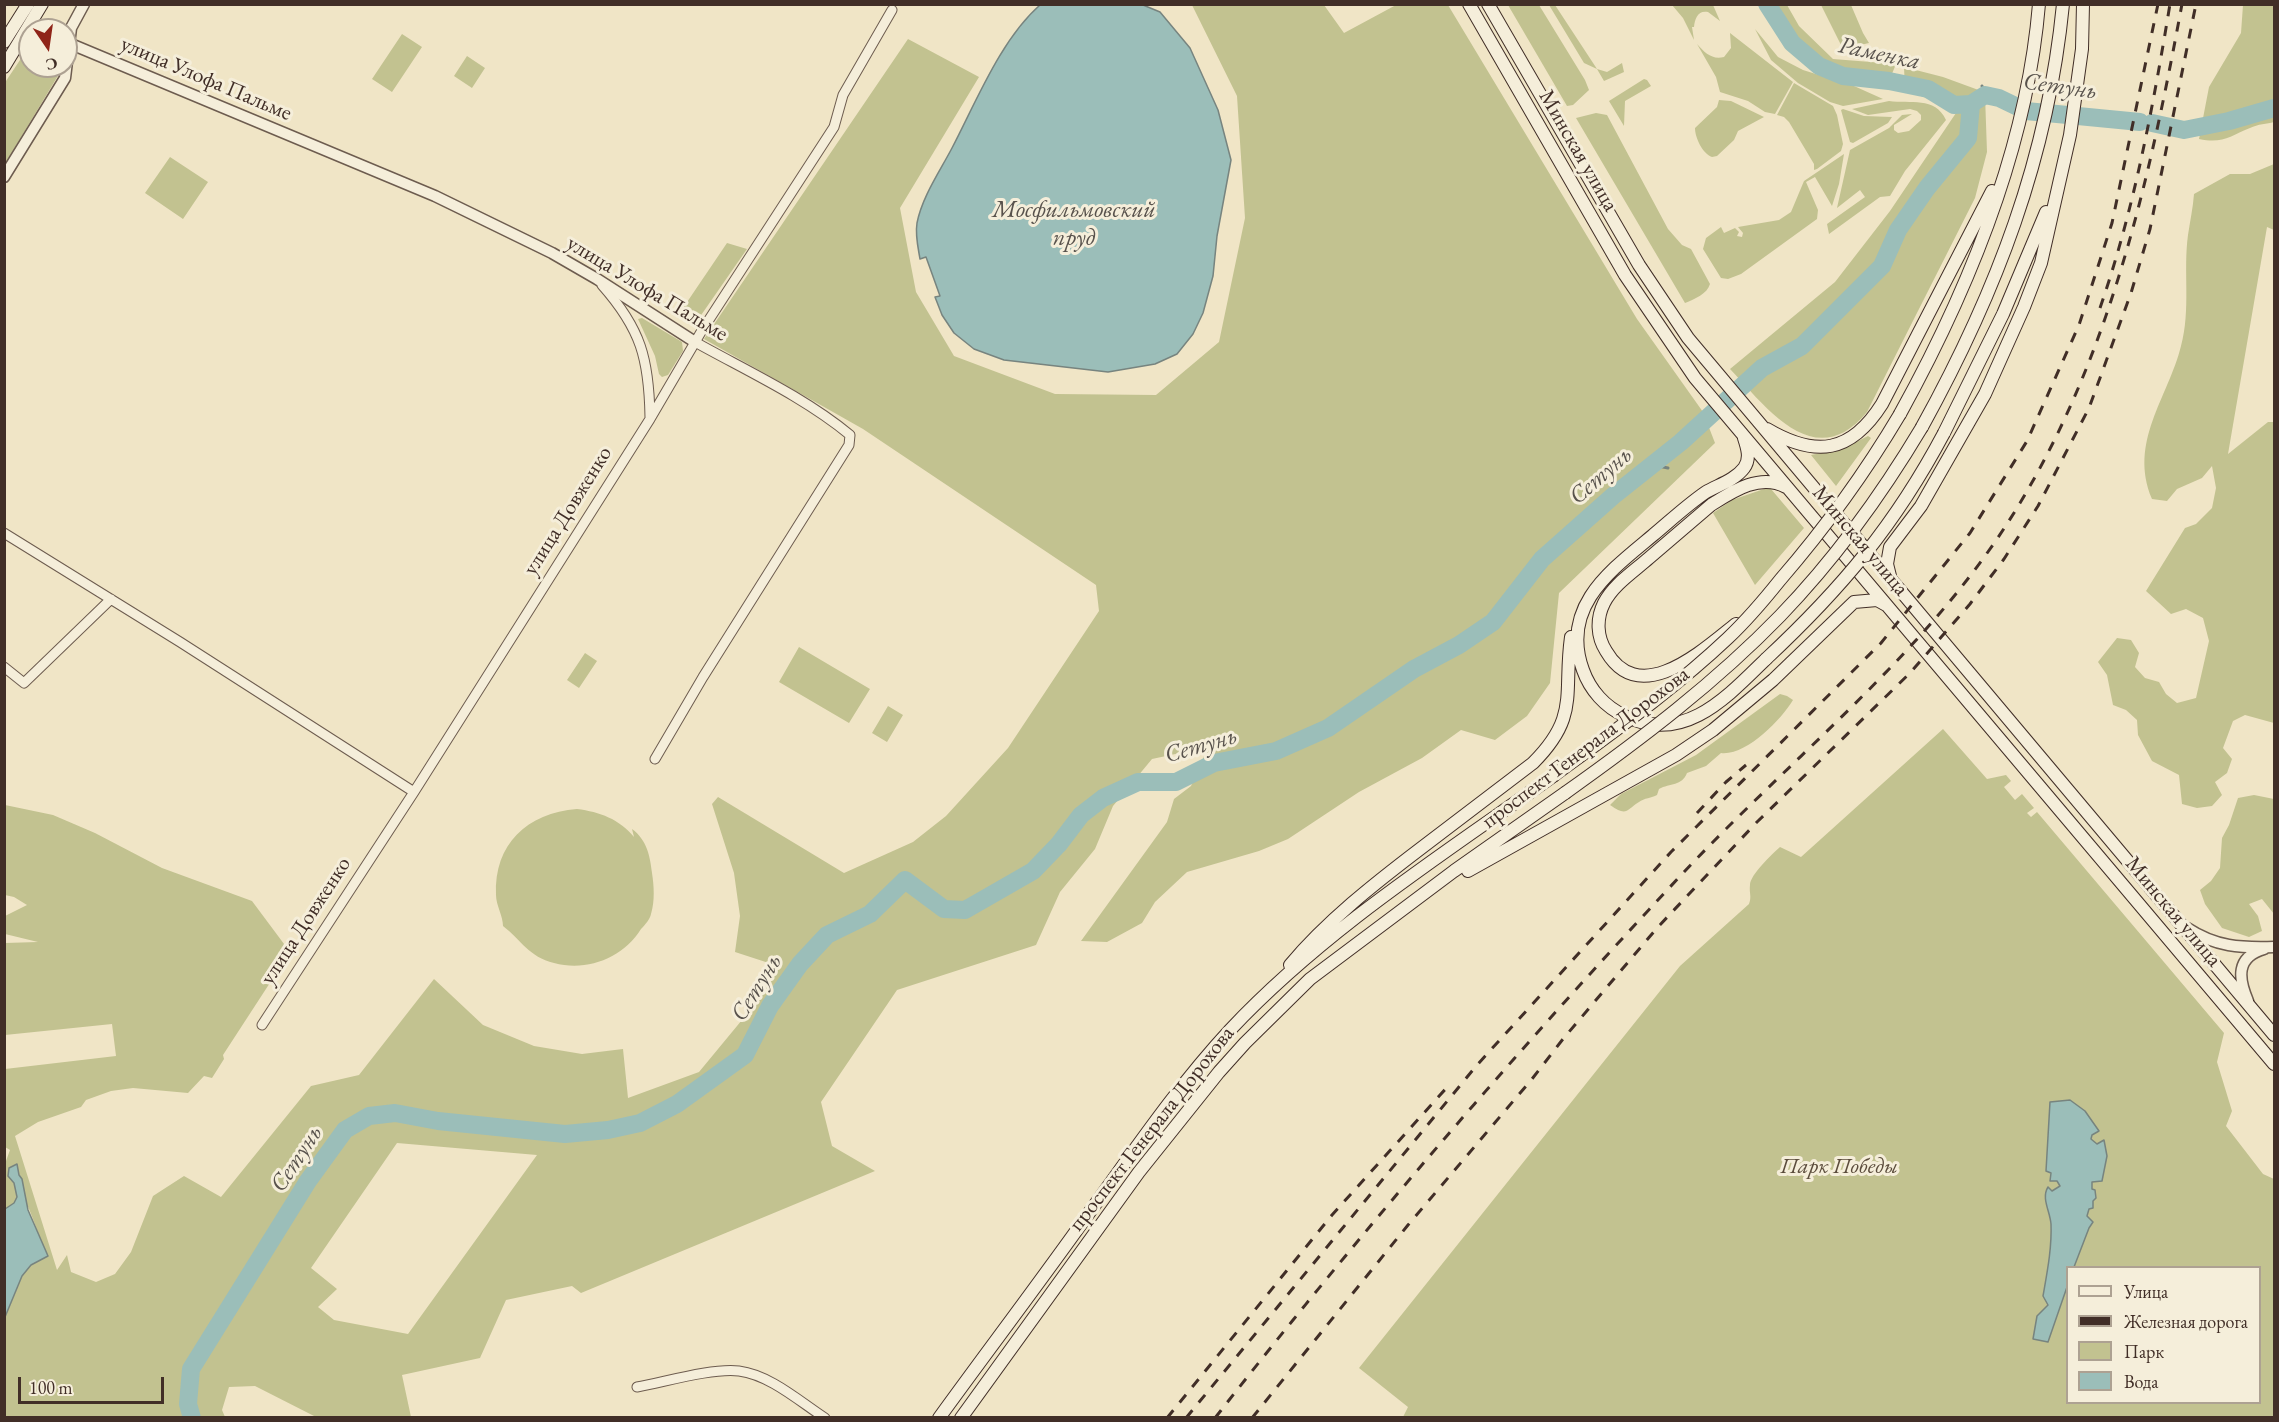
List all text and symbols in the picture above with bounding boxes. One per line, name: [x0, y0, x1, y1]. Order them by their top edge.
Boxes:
north arrow: [18, 18, 78, 78]
street label: улица Улофа Пальме: [116, 31, 296, 127]
water label: Раменка: [1835, 31, 1923, 77]
text: С: [44, 53, 60, 76]
water label: Сетунь: [2021, 68, 2099, 106]
street label: Минская улица: [1533, 85, 1623, 217]
water label: Мосфильмовский пруд: [992, 196, 1156, 252]
street label: улица Улофа Пальме: [562, 230, 732, 348]
water label: Сетунь: [1564, 441, 1638, 511]
street label: улица Довженко: [518, 442, 618, 580]
street label: Минская улица: [1806, 480, 1914, 602]
street label: проспект Генерала Дорохова: [1477, 661, 1695, 835]
water label: Сетунь: [1162, 722, 1240, 770]
street label: Минская улица: [2119, 851, 2227, 973]
street label: улица Довженко: [255, 852, 357, 990]
water label: Сетунь: [725, 949, 789, 1027]
street label: проспект Генерала Дорохова: [1064, 1021, 1240, 1237]
water label: Сетунь: [265, 1120, 329, 1198]
park label: Парк Победы: [1780, 1154, 1898, 1180]
legend: [2066, 1266, 2261, 1404]
text: Улица: [2124, 1280, 2168, 1303]
text: Железная дорога: [2124, 1310, 2248, 1333]
text: Парк: [2124, 1340, 2164, 1363]
scale bar: [21, 1365, 166, 1403]
text: Вода: [2124, 1370, 2158, 1393]
text: 100 m: [29, 1376, 73, 1399]

